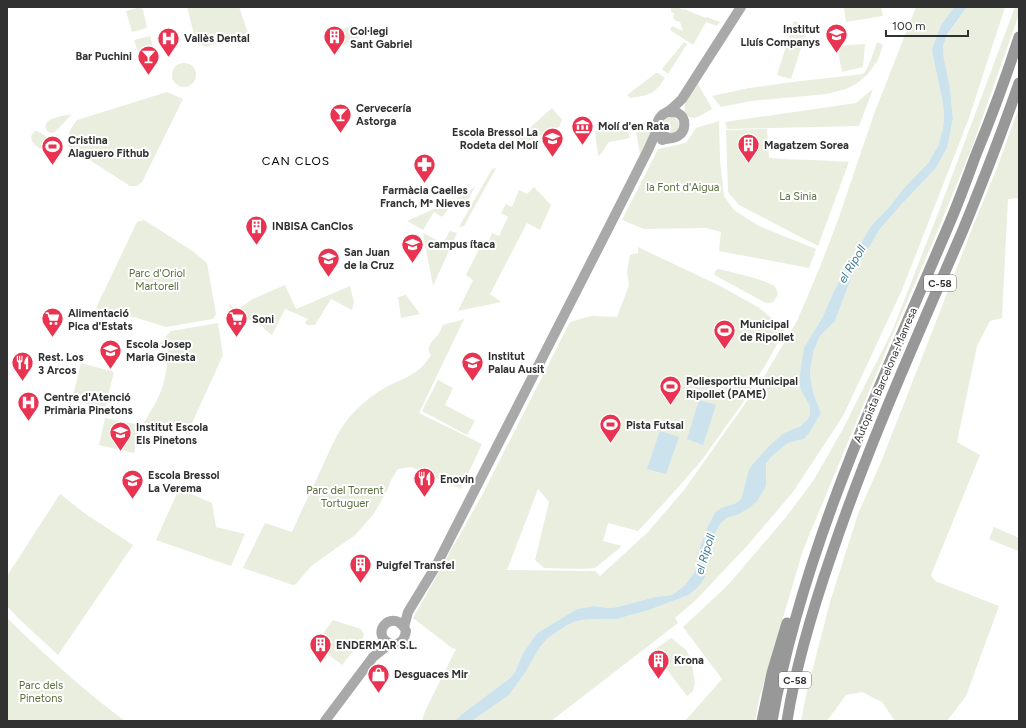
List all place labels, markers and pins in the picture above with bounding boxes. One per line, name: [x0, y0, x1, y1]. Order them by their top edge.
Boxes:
school or university icon: Institut Lluís Companys: [823, 22, 849, 55]
place label: Institut Lluís Companys: [741, 23, 821, 49]
building icon: Col·legi Sant Gabriel: [322, 24, 348, 57]
hospital icon: Vallès Dental: [156, 25, 182, 58]
place label: Col·legi Sant Gabriel: [350, 25, 413, 51]
place label: Vallès Dental: [184, 32, 250, 45]
bar icon: Bar Puchini: [135, 43, 161, 76]
place label: Bar Puchini: [75, 50, 132, 63]
bar icon: Cervecería Astorga: [327, 101, 353, 134]
place label: Cervecería Astorga: [356, 102, 411, 128]
museum icon: Molí d'en Rata: [570, 113, 596, 146]
place label: Molí d'en Rata: [598, 120, 670, 133]
school or university icon: Escola Bressol La Rodeta del Molí: [540, 125, 566, 158]
place label: Escola Bressol La Rodeta del Molí: [452, 126, 539, 152]
building icon: Magatzem Sorea: [736, 132, 762, 165]
sports icon: Cristina Alaguero Fithub: [39, 133, 65, 166]
place label: Cristina Alaguero Fithub: [68, 134, 149, 160]
place label: Magatzem Sorea: [764, 139, 849, 152]
pharmacy icon: Farmàcia Caelles Franch, Mª Nieves: [412, 151, 438, 184]
place label: Farmàcia Caelles Franch, Mª Nieves: [380, 184, 470, 210]
building icon: INBISA CanClos: [244, 213, 270, 246]
place label: INBISA CanClos: [272, 220, 353, 233]
school or university icon: campus ítaca: [400, 231, 426, 264]
place label: campus ítaca: [428, 238, 495, 251]
school or university icon: San Juan de la Cruz: [315, 245, 341, 278]
place label: San Juan de la Cruz: [344, 246, 394, 272]
supermarket icon: Alimentació Pica d'Estats: [40, 306, 66, 339]
supermarket icon: Soni: [223, 306, 249, 339]
place label: Alimentació Pica d'Estats: [68, 307, 133, 333]
place label: Soni: [252, 313, 274, 326]
sports icon: Municipal de Ripollet: [711, 317, 737, 350]
place label: Municipal de Ripollet: [740, 318, 795, 344]
school or university icon: Escola Josep Maria Ginesta: [97, 337, 123, 370]
place label: Escola Josep Maria Ginesta: [126, 338, 196, 364]
school or university icon: Institut Palau Ausit: [460, 349, 486, 382]
restaurant icon: Rest. Los 3 Arcos: [10, 350, 36, 383]
place label: Institut Palau Ausit: [488, 350, 545, 376]
place label: Rest. Los 3 Arcos: [38, 351, 84, 377]
sports icon: Poliesportiu Municipal Ripollet (PAME): [657, 374, 683, 407]
place label: Poliesportiu Municipal Ripollet (PAME): [686, 375, 798, 401]
hospital icon: Centre d'Atenció Primària Pinetons: [16, 390, 42, 423]
place label: Centre d'Atenció Primària Pinetons: [44, 391, 133, 417]
sports icon: Pista Futsal: [598, 412, 624, 445]
place label: Pista Futsal: [626, 419, 684, 432]
school or university icon: Institut Escola Els Pinetons: [107, 420, 133, 453]
place label: Institut Escola Els Pinetons: [136, 421, 208, 447]
restaurant icon: Enovin: [412, 466, 438, 499]
school or university icon: Escola Bressol La Verema: [119, 468, 145, 501]
place label: Escola Bressol La Verema: [148, 469, 220, 495]
place label: Enovin: [440, 473, 474, 486]
building icon: Puigfel Transfel: [348, 552, 374, 585]
place label: Puigfel Transfel: [376, 559, 455, 572]
building icon: ENDERMAR S.L.: [307, 632, 333, 665]
place label: ENDERMAR S.L.: [336, 639, 418, 652]
building icon: Krona: [646, 647, 672, 680]
place label: Krona: [674, 654, 704, 667]
shop icon: Desguaces Mir: [366, 661, 392, 694]
place label: Desguaces Mir: [394, 668, 469, 681]

